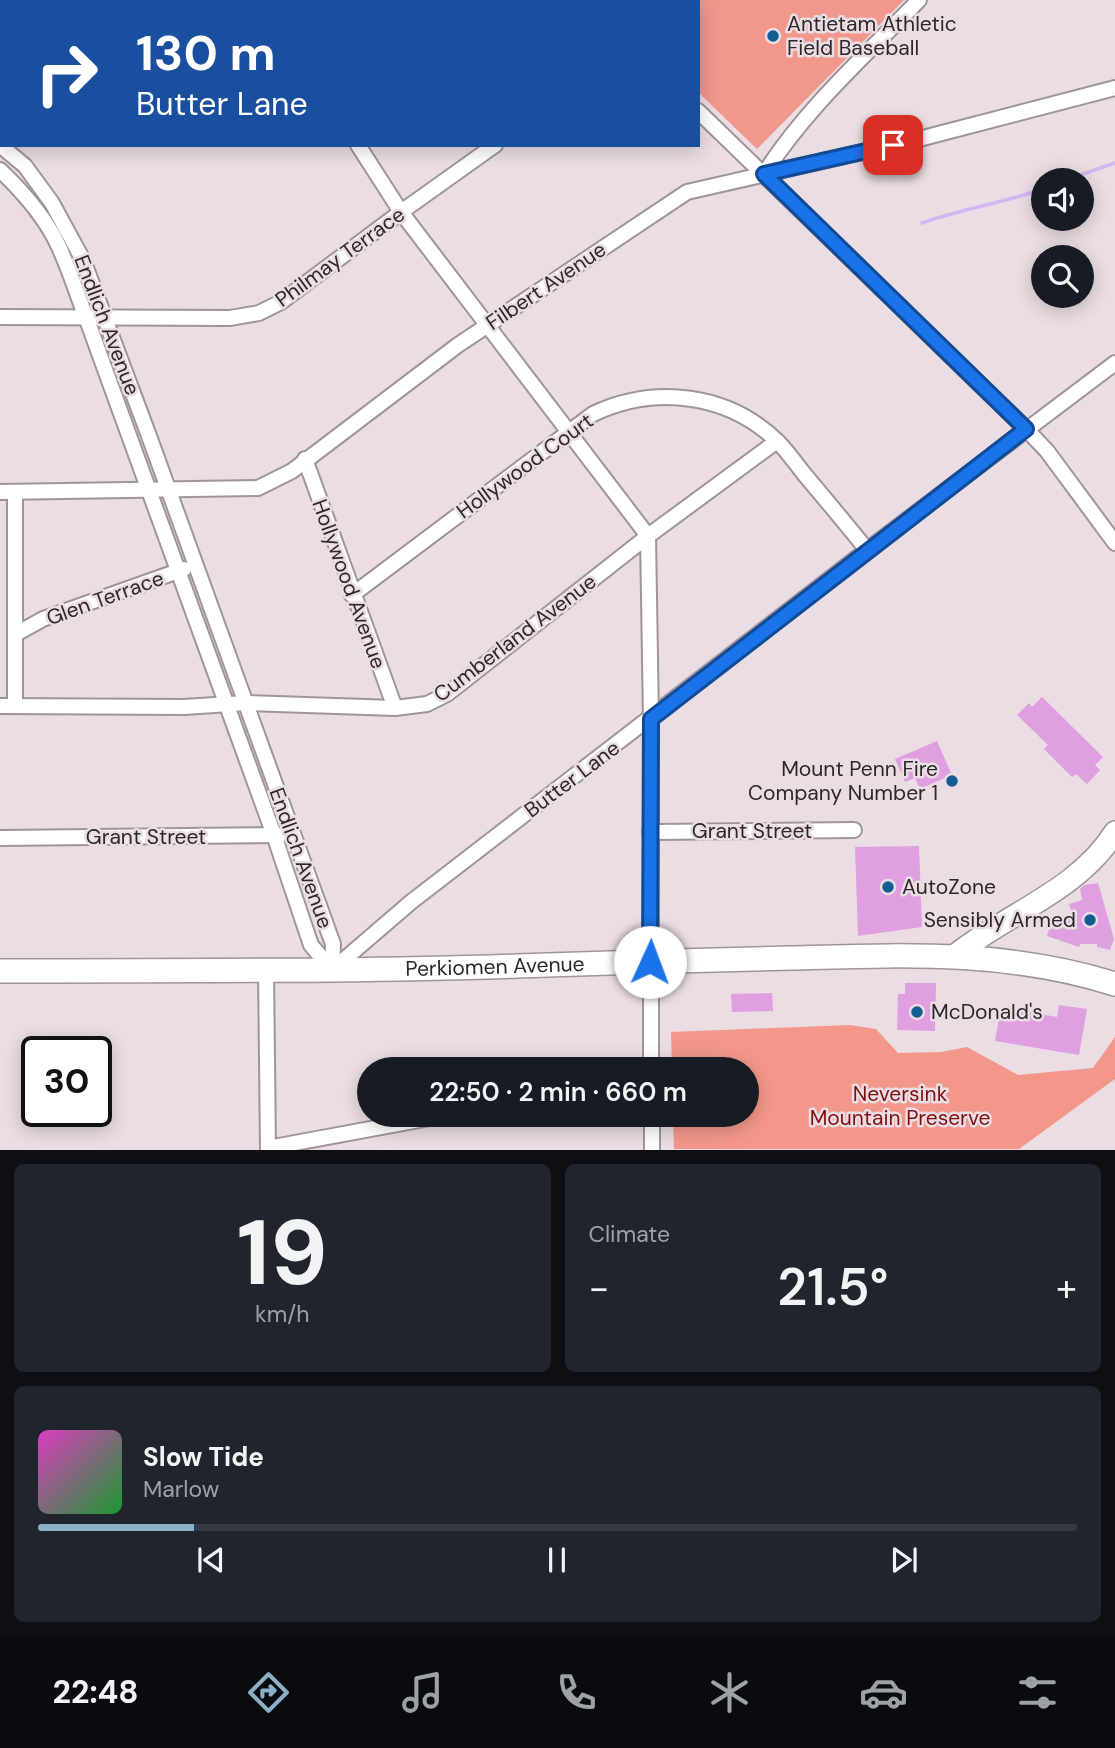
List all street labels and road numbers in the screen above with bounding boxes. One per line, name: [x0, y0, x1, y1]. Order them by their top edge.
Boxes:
street label: Philmay Terrace: [270, 200, 410, 314]
street label: Filbert Avenue: [481, 235, 611, 336]
street label: Endlich Avenue: [67, 251, 147, 399]
street label: Hollywood Court: [451, 407, 599, 525]
street label: Hollywood Avenue: [305, 495, 393, 673]
street label: Glen Terrace: [42, 564, 168, 632]
street label: Cumberland Avenue: [428, 568, 602, 708]
street label: Butter Lane: [519, 734, 625, 824]
street label: Endlich Avenue: [263, 784, 339, 932]
street label: Grant Street: [692, 817, 812, 845]
street label: Grant Street: [86, 823, 206, 851]
street label: Perkiomen Avenue: [405, 950, 585, 983]

